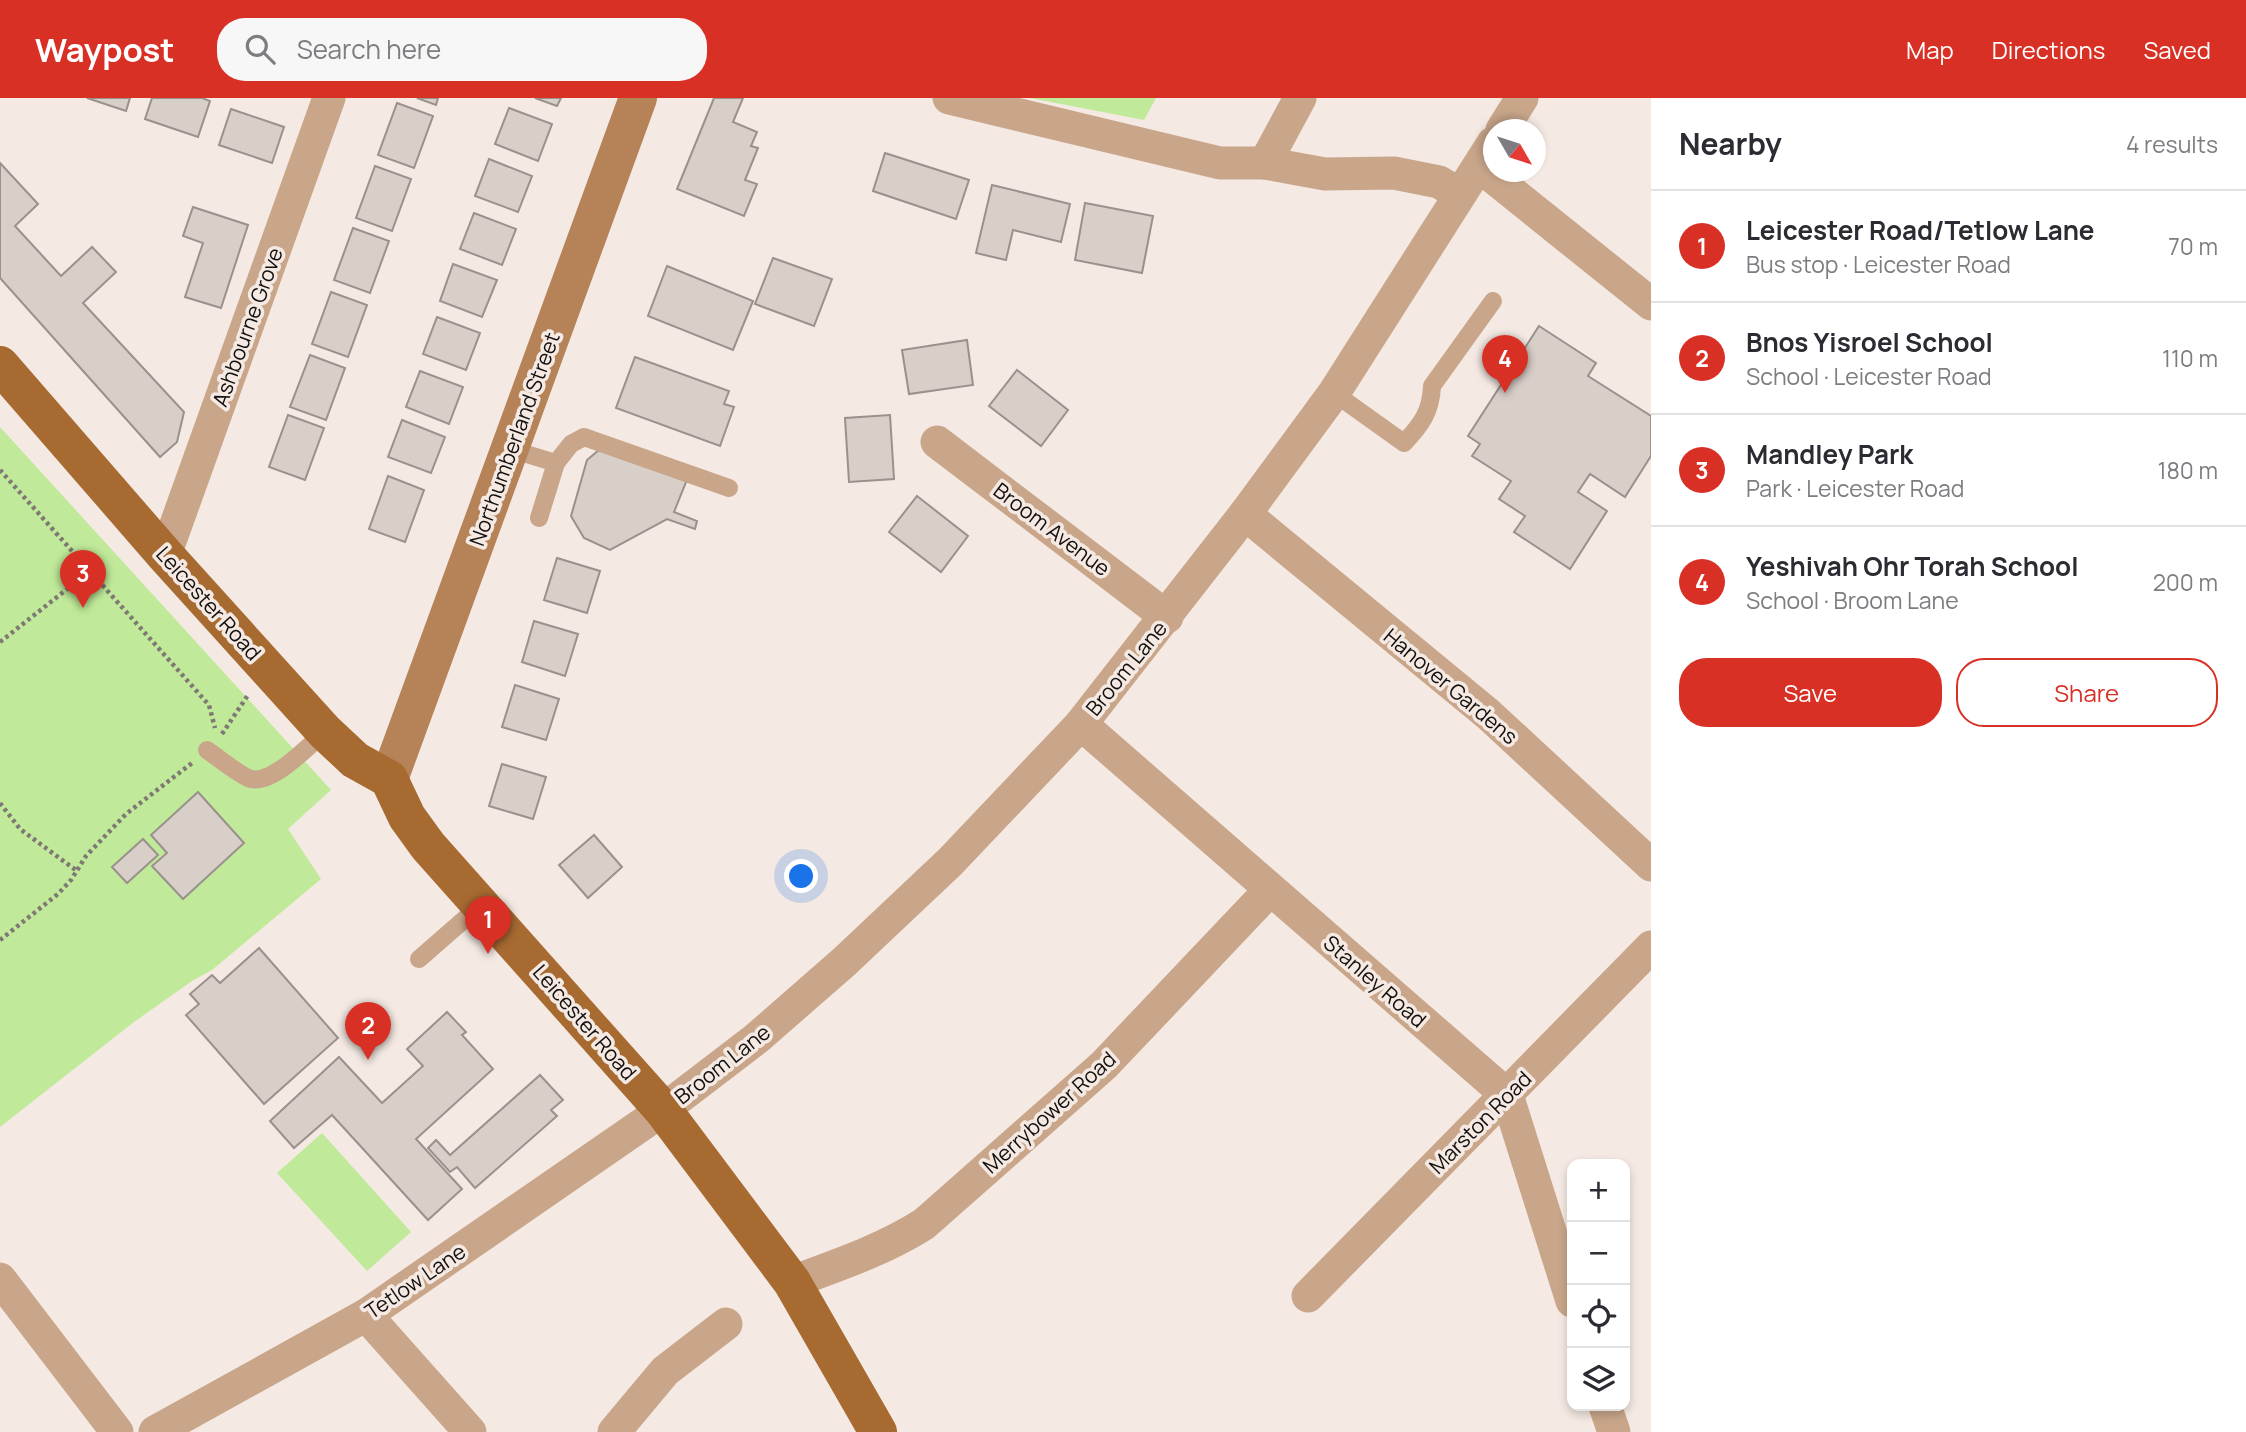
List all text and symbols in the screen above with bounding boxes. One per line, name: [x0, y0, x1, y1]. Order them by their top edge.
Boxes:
search box: [217, 18, 707, 81]
text: Waypost: [35, 27, 175, 72]
icon: search: [241, 30, 279, 68]
text: Search here: [297, 31, 441, 67]
text: Map: [1906, 33, 1954, 66]
text: Directions: [1992, 33, 2105, 66]
text: Saved: [2143, 33, 2211, 66]
north arrow: [1483, 119, 1546, 182]
text: Nearby: [1679, 123, 1782, 164]
text: 4 results: [2126, 128, 2218, 160]
text: Leicester Road/Tetlow Lane: [1746, 212, 2094, 248]
text: 1: [1697, 230, 1707, 262]
text: 70 m: [2168, 230, 2218, 262]
street label: Ashbourne Grove: [205, 244, 289, 410]
text: Bus stop · Leicester Road: [1746, 248, 2011, 280]
text: Bnos Yisroel School: [1746, 324, 1993, 360]
street label: Northumberland Street: [462, 328, 566, 550]
pin: 4: [1482, 335, 1528, 393]
text: 2: [1695, 342, 1709, 374]
text: 110 m: [2162, 342, 2218, 374]
text: School · Leicester Road: [1746, 360, 1992, 392]
text: Mandley Park: [1746, 436, 1913, 472]
text: 3: [1695, 454, 1709, 486]
text: 180 m: [2158, 454, 2218, 486]
text: Park · Leicester Road: [1746, 472, 1964, 504]
street label: Broom Avenue: [988, 476, 1116, 582]
street label: Leicester Road: [150, 540, 268, 666]
text: Yeshivah Ohr Torah School: [1746, 548, 2078, 584]
pin: 3: [60, 550, 106, 608]
text: 4: [1695, 566, 1709, 598]
text: 200 m: [2153, 566, 2218, 598]
text: School · Broom Lane: [1746, 584, 1959, 616]
street label: Broom Lane: [1079, 615, 1173, 721]
street label: Hanover Gardens: [1378, 622, 1524, 750]
button: Save: [1679, 658, 1942, 727]
button: Share: [1956, 658, 2218, 727]
your location: [784, 859, 818, 893]
pin: 1: [465, 896, 511, 954]
street label: Stanley Road: [1318, 929, 1432, 1033]
street label: Leicester Road: [527, 958, 643, 1086]
pin: 2: [345, 1002, 391, 1060]
street label: Broom Lane: [668, 1018, 776, 1110]
street label: Merrybower Road: [976, 1045, 1122, 1179]
street label: Marston Road: [1423, 1065, 1537, 1179]
map controls: [1567, 1159, 1630, 1411]
button: +: [1567, 1159, 1630, 1222]
button: −: [1567, 1222, 1630, 1285]
street label: Tetlow Lane: [359, 1237, 471, 1325]
button: locate: [1567, 1285, 1630, 1348]
button: layers: [1567, 1348, 1630, 1411]

